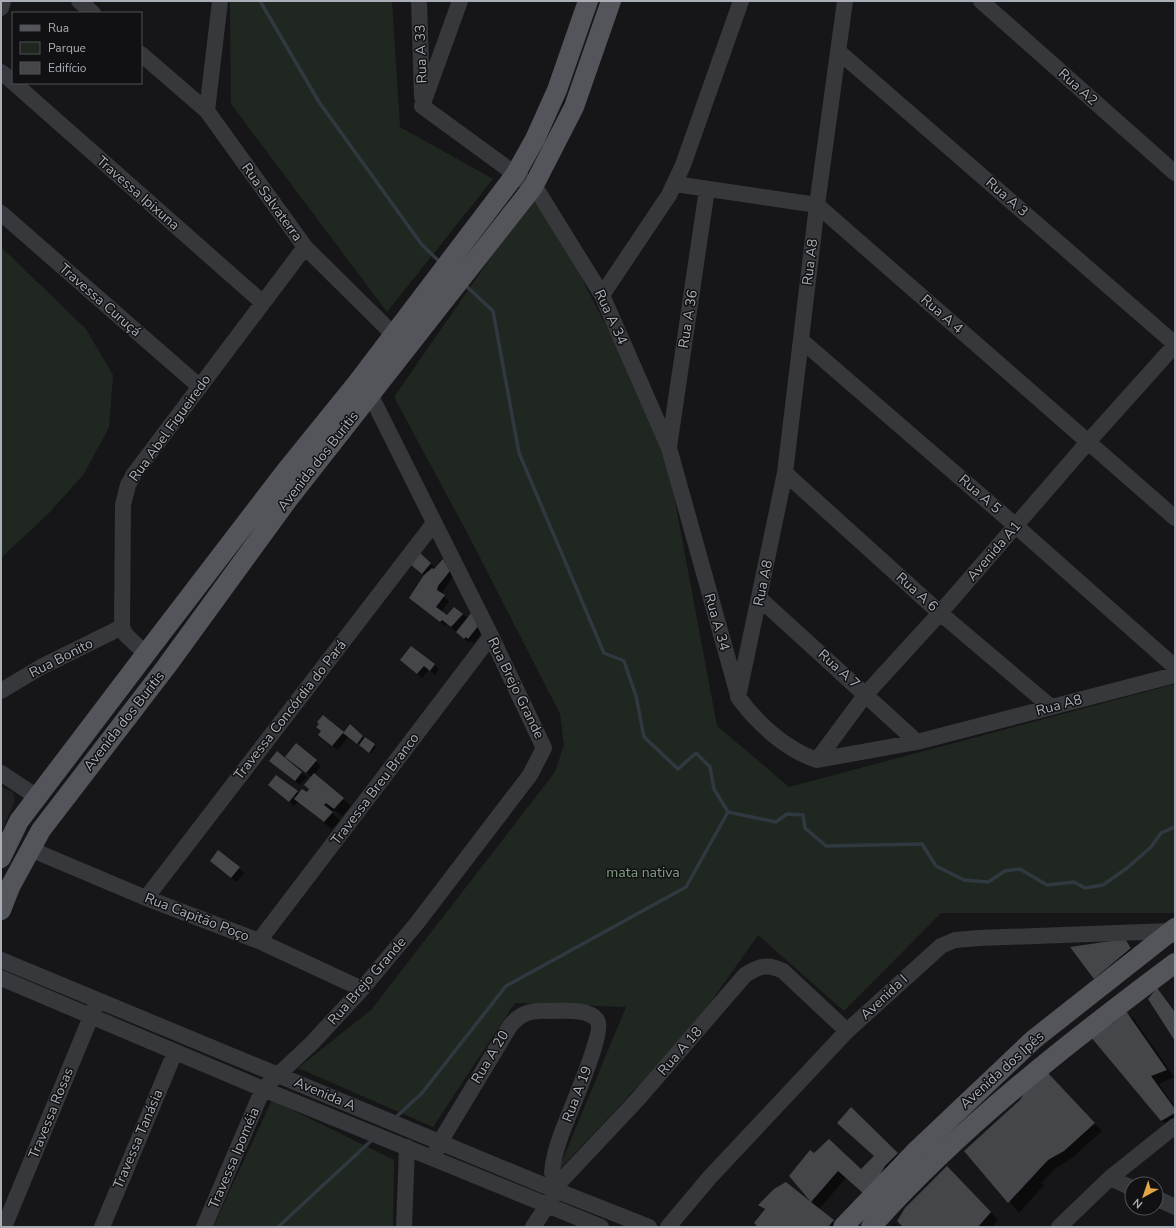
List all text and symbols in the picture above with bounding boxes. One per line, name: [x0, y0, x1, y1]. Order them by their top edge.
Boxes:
legend: [12, 12, 142, 84]
text: Rua: [48, 20, 69, 36]
street label: Rua A 33: [410, 24, 432, 84]
text: Parque: [48, 40, 86, 56]
text: Edifício: [48, 60, 87, 76]
street label: Rua A2: [1054, 64, 1102, 110]
street label: Travessa Ipixuna: [92, 152, 184, 234]
street label: Rua Salvaterra: [237, 159, 307, 245]
street label: Rua A 3: [982, 173, 1032, 221]
street label: Rua A8: [798, 238, 822, 286]
street label: Travessa Curuçá: [55, 259, 145, 341]
street label: Rua A 34: [590, 286, 632, 348]
street label: Rua A 36: [674, 288, 702, 350]
street label: Rua A 4: [917, 290, 967, 338]
street label: Rua Abel Figueiredo: [125, 371, 215, 485]
street label: Avenida dos Buritis: [273, 407, 363, 515]
street label: Rua A 5: [955, 470, 1005, 518]
street label: Avenida A1: [963, 517, 1025, 585]
street label: Rua A8: [749, 558, 777, 608]
street label: Rua A 6: [892, 568, 942, 616]
street label: Rua A 34: [700, 591, 734, 653]
street label: Rua Bonito: [26, 634, 96, 682]
street label: Rua Brejo Grande: [483, 634, 549, 742]
street label: Travessa Concórdia do Pará: [229, 636, 351, 784]
street label: Rua A 7: [814, 645, 864, 693]
street label: Avenida dos Buritis: [79, 667, 169, 775]
street label: Rua A8: [1034, 690, 1084, 720]
street label: Travessa Breu Branco: [327, 729, 424, 849]
park label: mata nativa: [606, 863, 680, 882]
street label: Rua Capitão Poço: [142, 888, 252, 946]
street label: Rua Brejo Grande: [323, 933, 411, 1029]
street label: Avenida I: [856, 970, 912, 1024]
street label: Rua A 18: [654, 1023, 706, 1079]
street label: Rua A 20: [467, 1027, 513, 1087]
street label: Avenida dos Ipês: [956, 1027, 1048, 1113]
street label: Rua A 19: [558, 1063, 596, 1125]
street label: Travessa Rosas: [24, 1064, 78, 1161]
street label: Avenida A: [291, 1073, 359, 1115]
street label: Travessa Tanásia: [108, 1086, 168, 1192]
street label: Travessa Ipoméia: [204, 1104, 264, 1212]
north arrow: [1124, 1176, 1164, 1216]
text: N: [1130, 1195, 1146, 1212]

